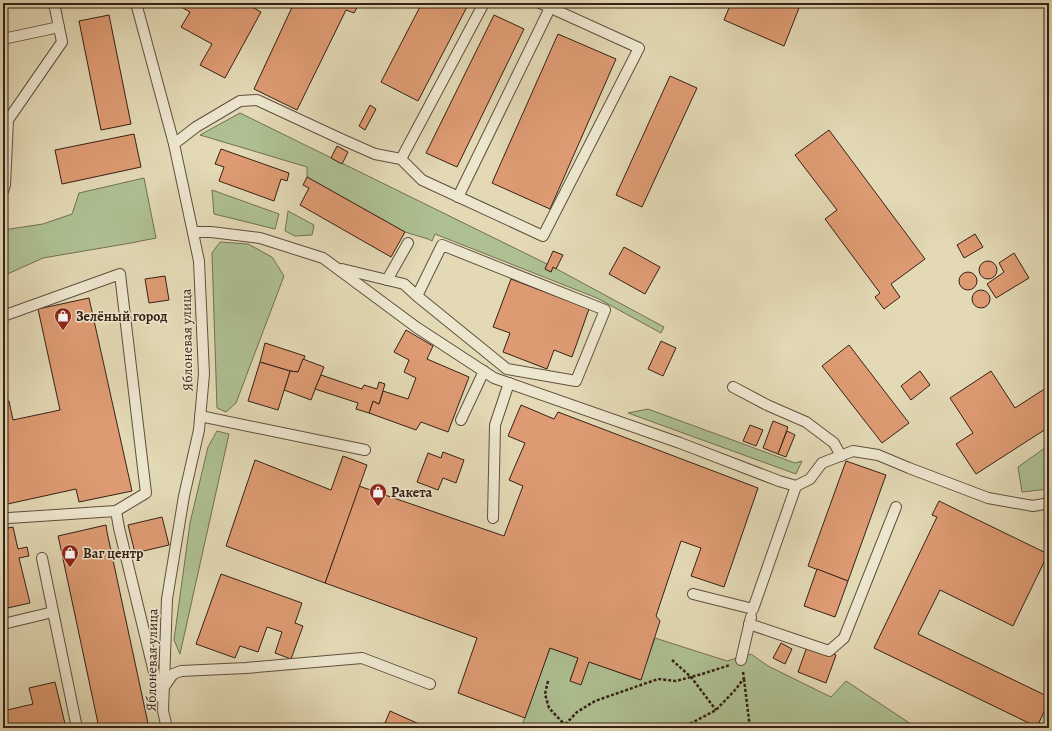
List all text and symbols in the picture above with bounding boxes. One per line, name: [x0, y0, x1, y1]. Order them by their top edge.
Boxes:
street label: Яблоневая улица: [177, 288, 197, 392]
shop icon: Зелёный город: [53, 306, 73, 331]
place label: Зелёный город: [76, 307, 168, 326]
shop icon: Ракета: [368, 482, 388, 507]
place label: Ракета: [391, 483, 433, 502]
shop icon: Ваг центр: [60, 543, 80, 568]
place label: Ваг центр: [83, 544, 144, 563]
street label: Яблоневая улица: [142, 608, 162, 712]

